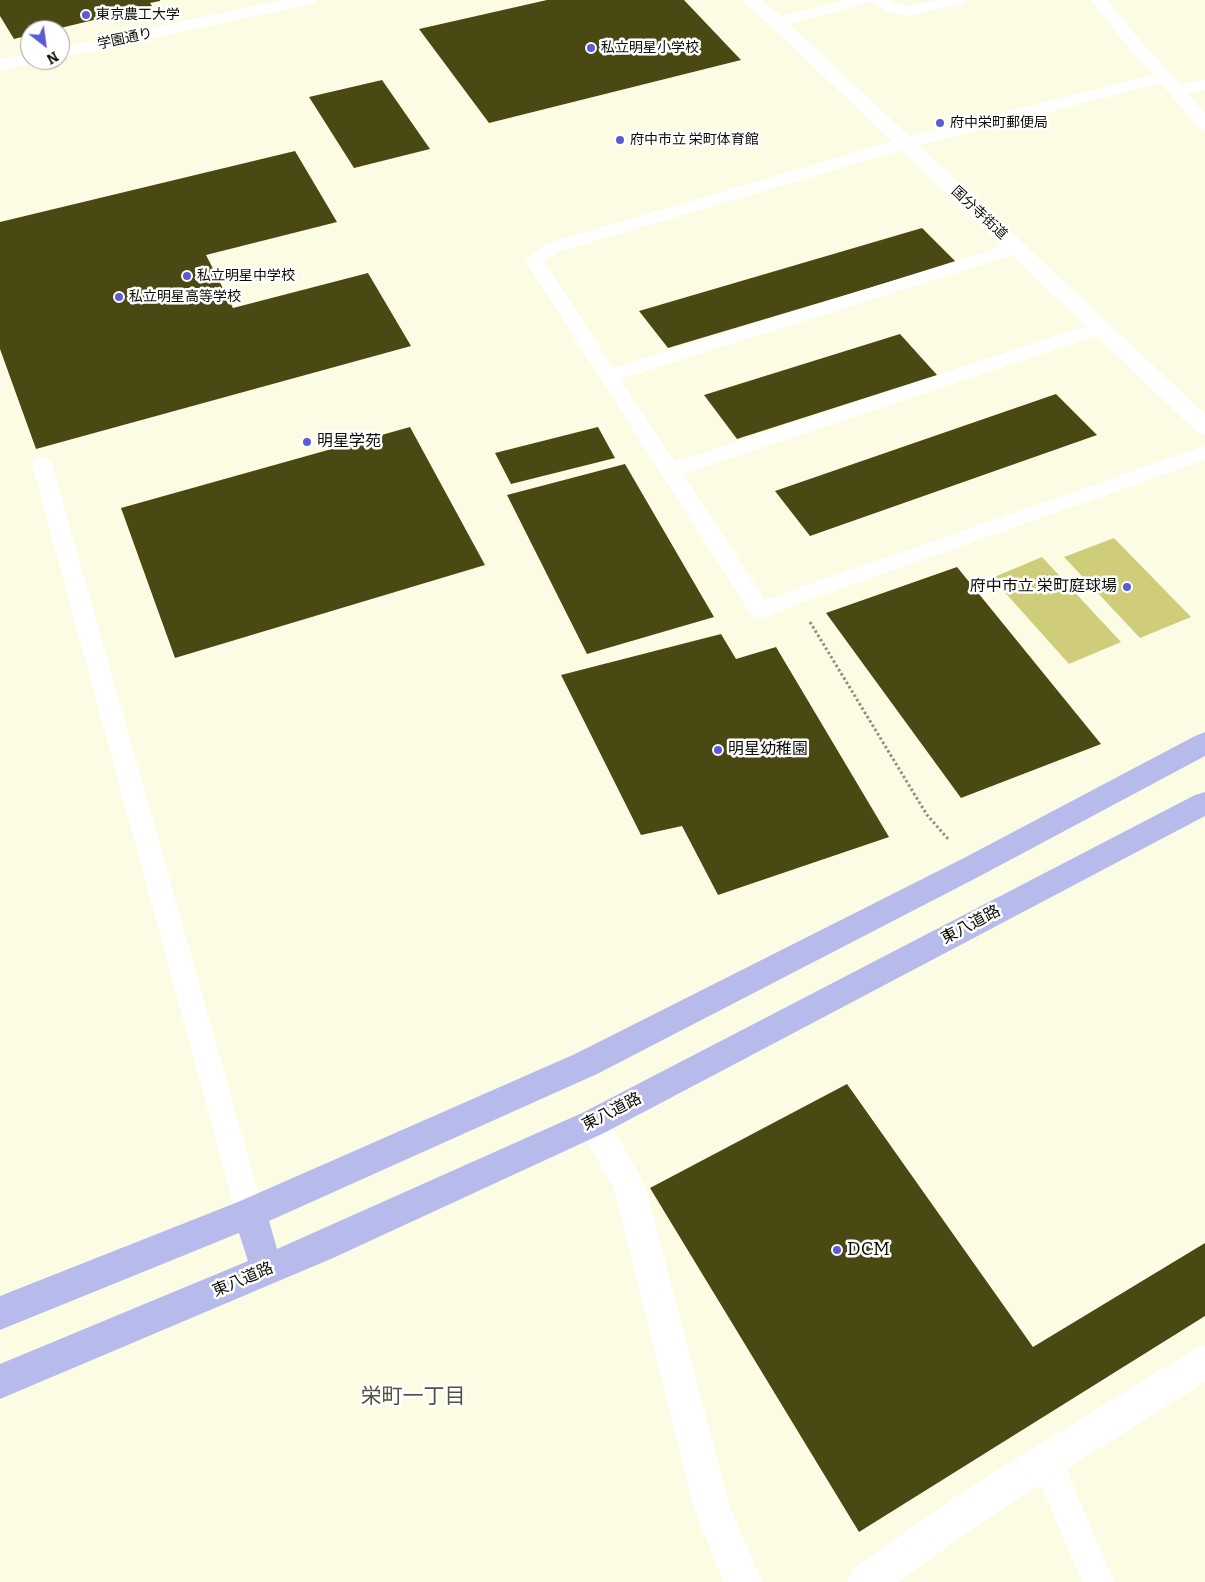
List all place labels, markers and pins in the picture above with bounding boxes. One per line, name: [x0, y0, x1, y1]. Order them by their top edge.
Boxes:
place label: 東京農工大学: [96, 7, 180, 23]
marker: 東京農工大学: [80, 9, 92, 21]
place label: 私立明星小学校: [601, 40, 699, 56]
marker: 私立明星小学校: [585, 42, 597, 54]
place label: 府中栄町郵便局: [950, 115, 1048, 131]
marker: 府中栄町郵便局: [934, 117, 946, 129]
place label: 府中市立 栄町体育館: [630, 132, 759, 148]
marker: 府中市立 栄町体育館: [614, 134, 626, 146]
place label: 私立明星中学校: [197, 268, 295, 284]
marker: 私立明星中学校: [181, 270, 193, 282]
place label: 私立明星高等学校: [129, 289, 241, 305]
marker: 私立明星高等学校: [113, 291, 125, 303]
place label: 明星学苑: [317, 432, 381, 452]
marker: 明星学苑: [301, 436, 313, 448]
place label: 府中市立 栄町庭球場: [970, 577, 1117, 597]
marker: 府中市立 栄町庭球場: [1121, 581, 1133, 593]
place label: 明星幼稚園: [728, 740, 808, 760]
marker: 明星幼稚園: [712, 744, 724, 756]
place label: DCM: [847, 1239, 890, 1261]
marker: DCM: [831, 1244, 843, 1256]

